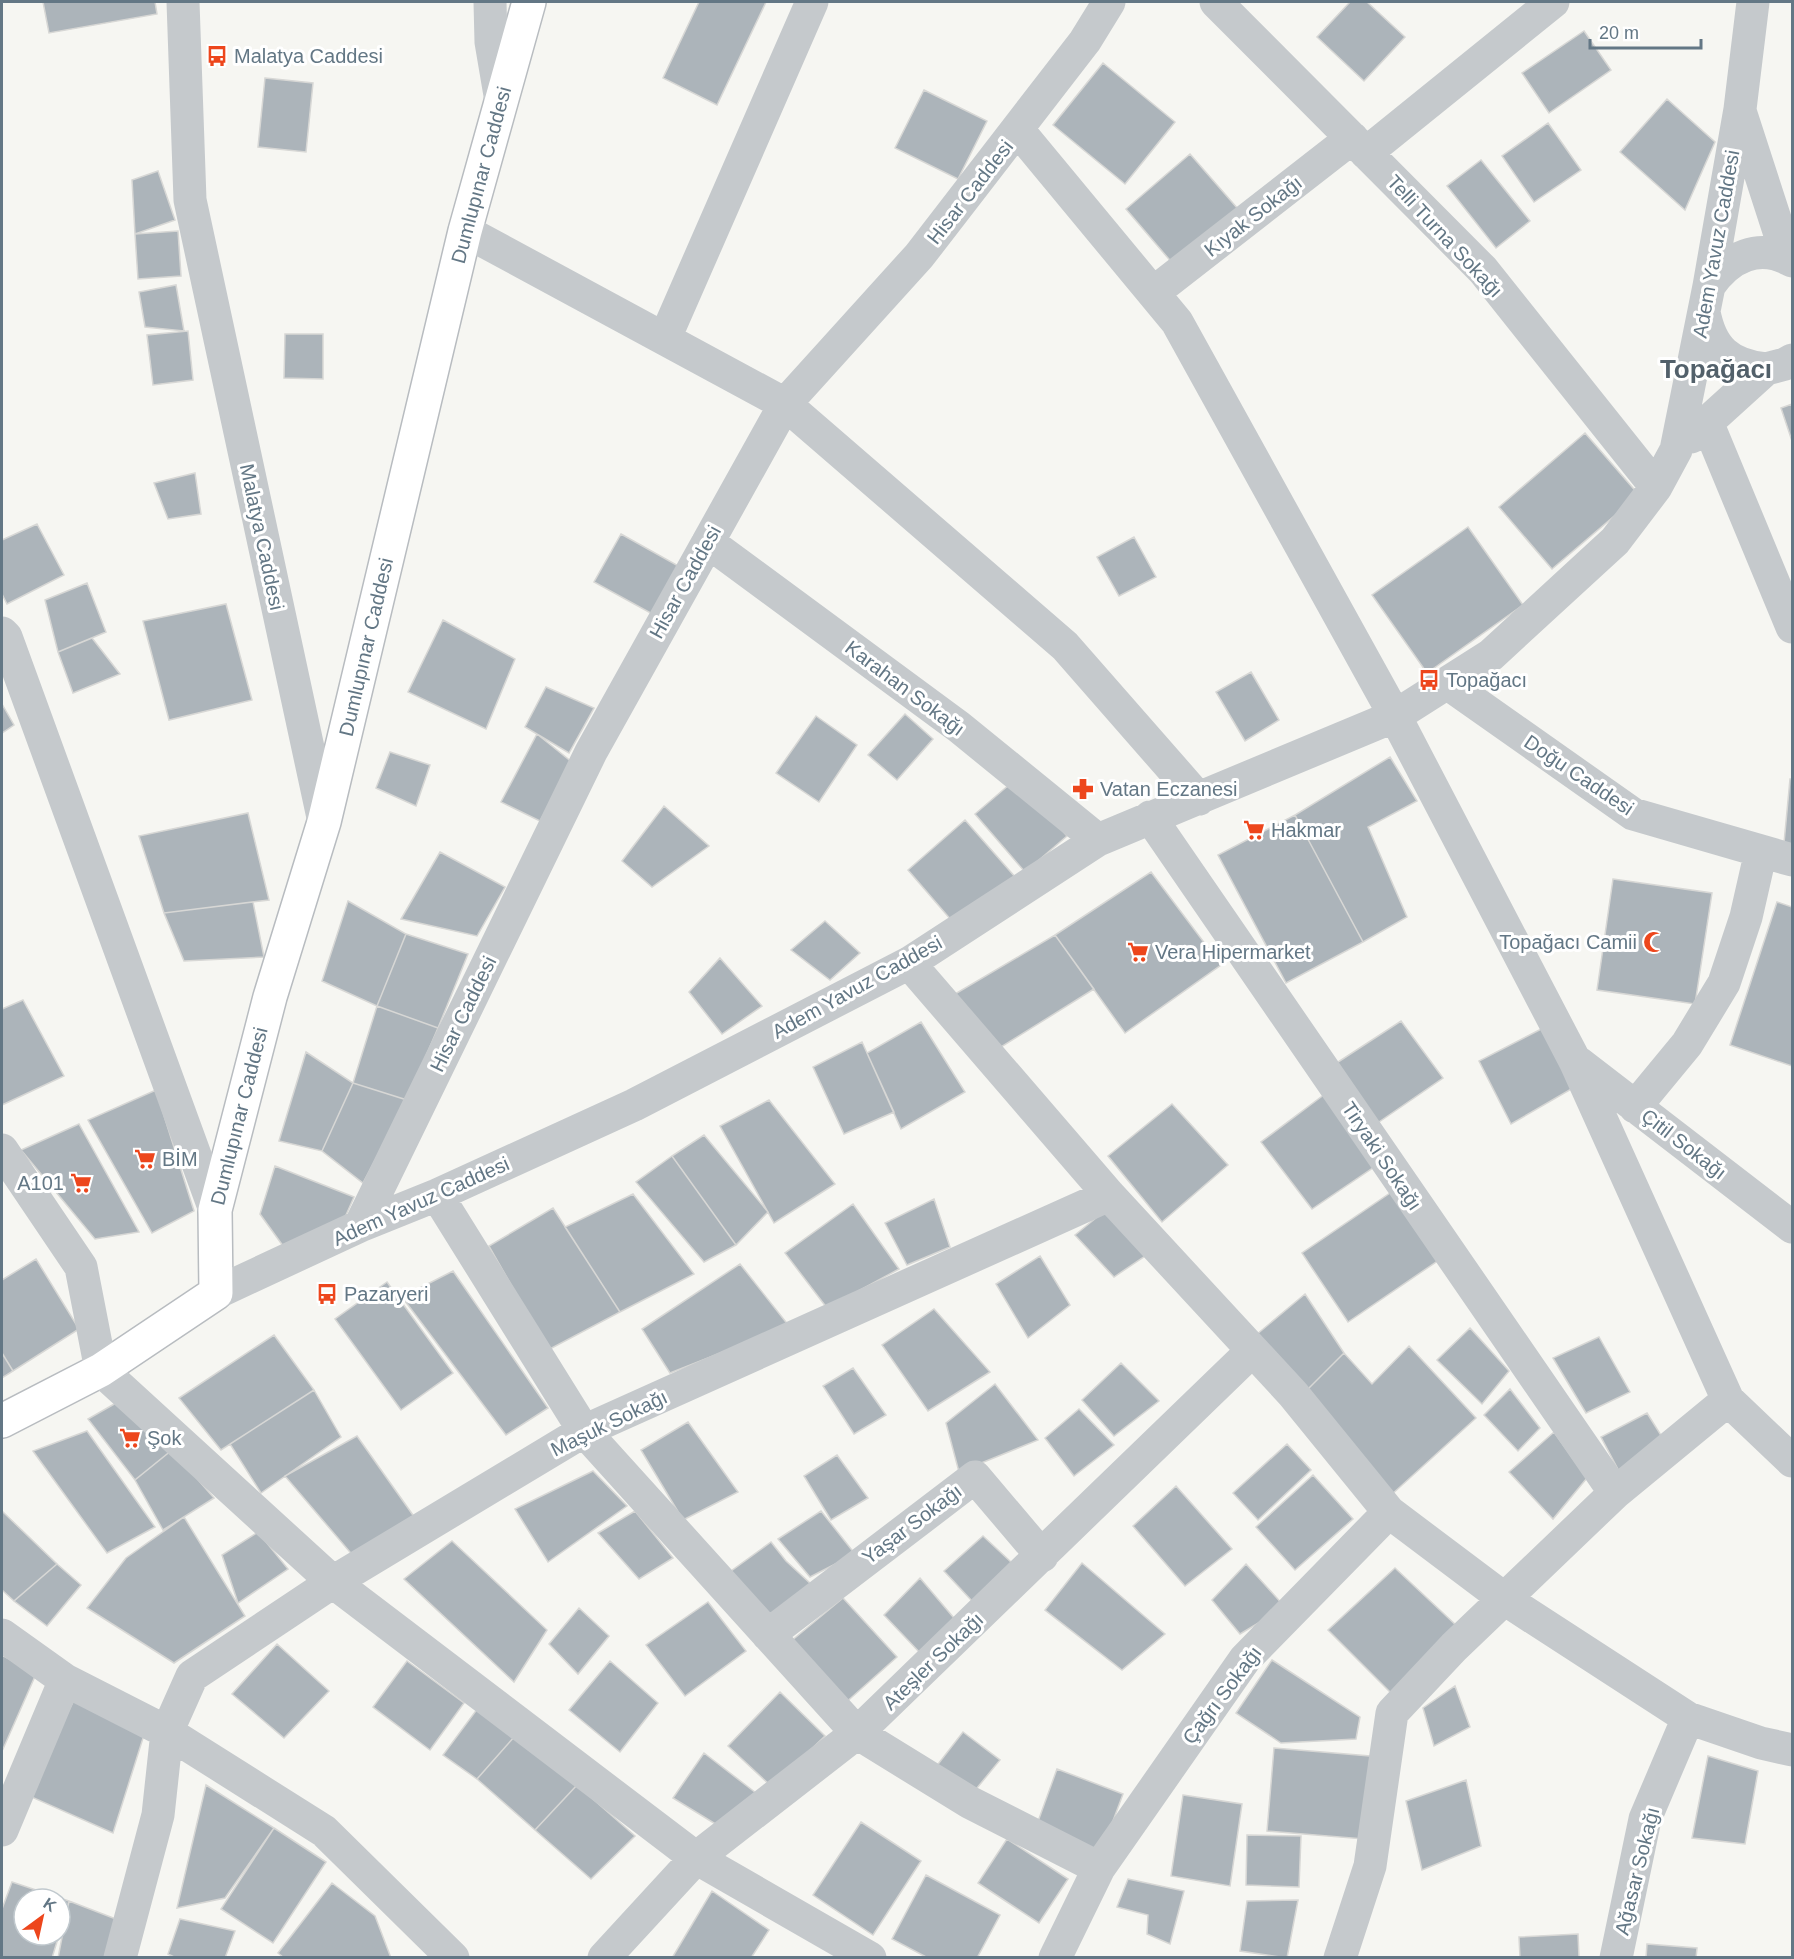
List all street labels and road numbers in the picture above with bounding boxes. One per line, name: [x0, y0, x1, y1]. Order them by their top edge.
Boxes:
street label: Dumlupınar Caddesi: [447, 84, 515, 266]
street label: Hisar Caddesi: [923, 136, 1017, 248]
street label: Adem Yavuz Caddesi: [1689, 148, 1743, 340]
street label: Telli Turna Sokağı: [1383, 170, 1507, 302]
street label: Kıyak Sokağı: [1200, 171, 1306, 261]
street label: Malatya Caddesi: [236, 462, 288, 612]
street label: Hisar Caddesi: [645, 522, 725, 642]
street label: Dumlupınar Caddesi: [335, 556, 397, 738]
street label: Karahan Sokağı: [841, 636, 969, 740]
street label: Doğu Caddesi: [1520, 730, 1638, 820]
street label: Adem Yavuz Caddesi: [768, 931, 946, 1043]
street label: Hisar Caddesi: [426, 953, 500, 1075]
street label: Dumlupınar Caddesi: [206, 1025, 272, 1207]
street label: Tiryaki Sokağı: [1338, 1098, 1426, 1214]
street label: Çitil Sokağı: [1637, 1104, 1731, 1184]
street label: Adem Yavuz Caddesi: [330, 1152, 512, 1250]
street label: Maşuk Sokağı: [547, 1385, 671, 1461]
street label: Yaşar Sokağı: [858, 1480, 966, 1568]
street label: Ateşler Sokağı: [879, 1608, 987, 1714]
street label: Çağrı Sokağı: [1178, 1642, 1266, 1748]
street label: Ağasar Sokağı: [1610, 1805, 1664, 1937]

